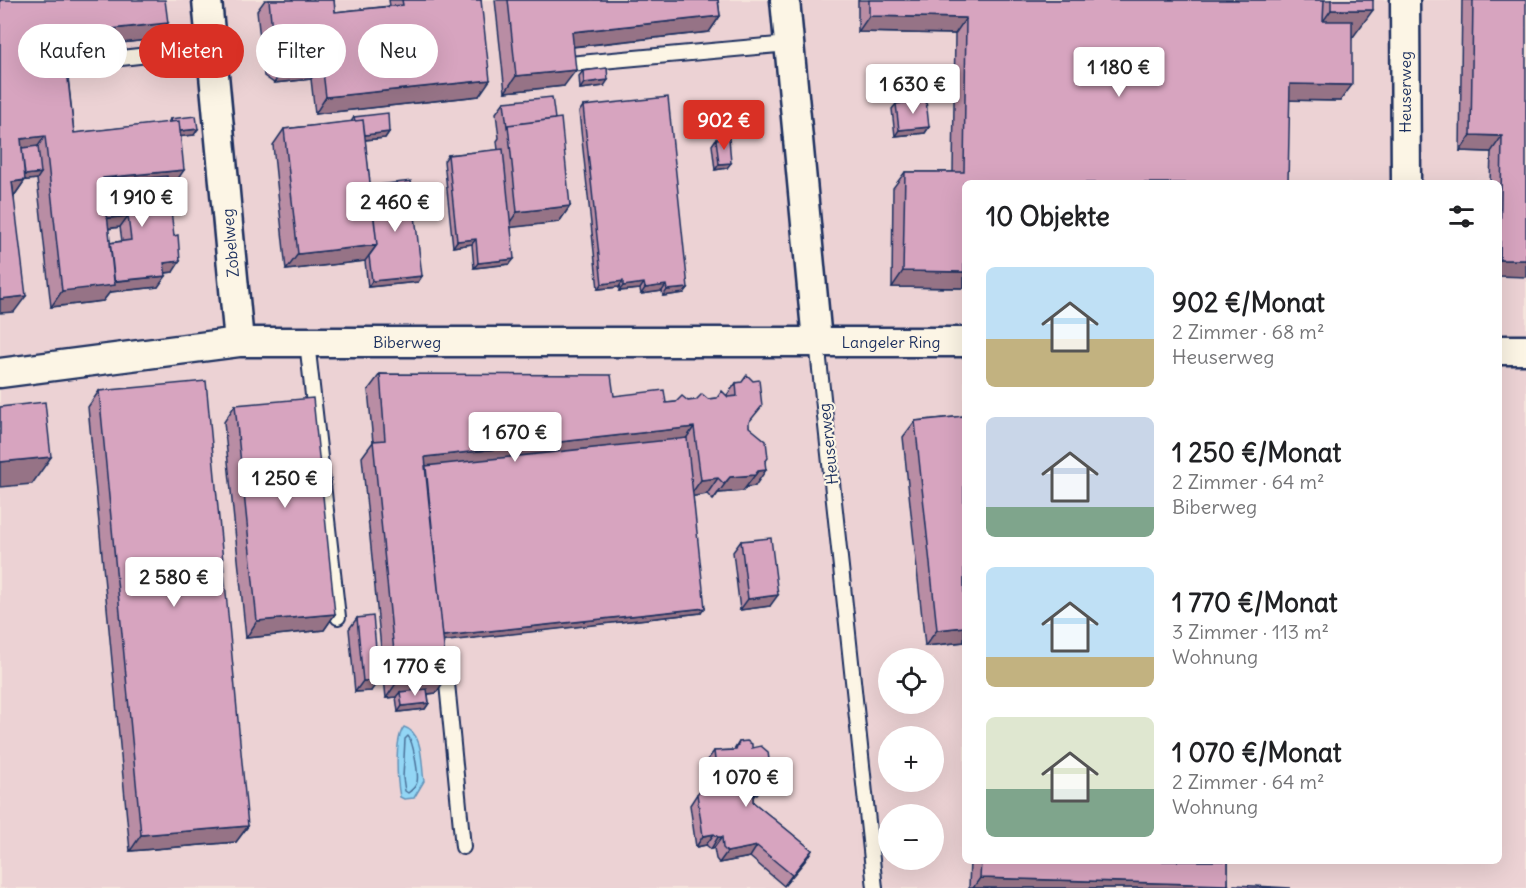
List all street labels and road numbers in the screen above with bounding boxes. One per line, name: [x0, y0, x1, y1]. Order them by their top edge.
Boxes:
street label: Heuserweg: [1395, 51, 1415, 133]
street label: Zobelweg: [217, 208, 243, 278]
street label: Biberweg: [373, 332, 441, 352]
street label: Langeler Ring: [841, 332, 941, 352]
street label: Heuserweg: [814, 402, 842, 486]

